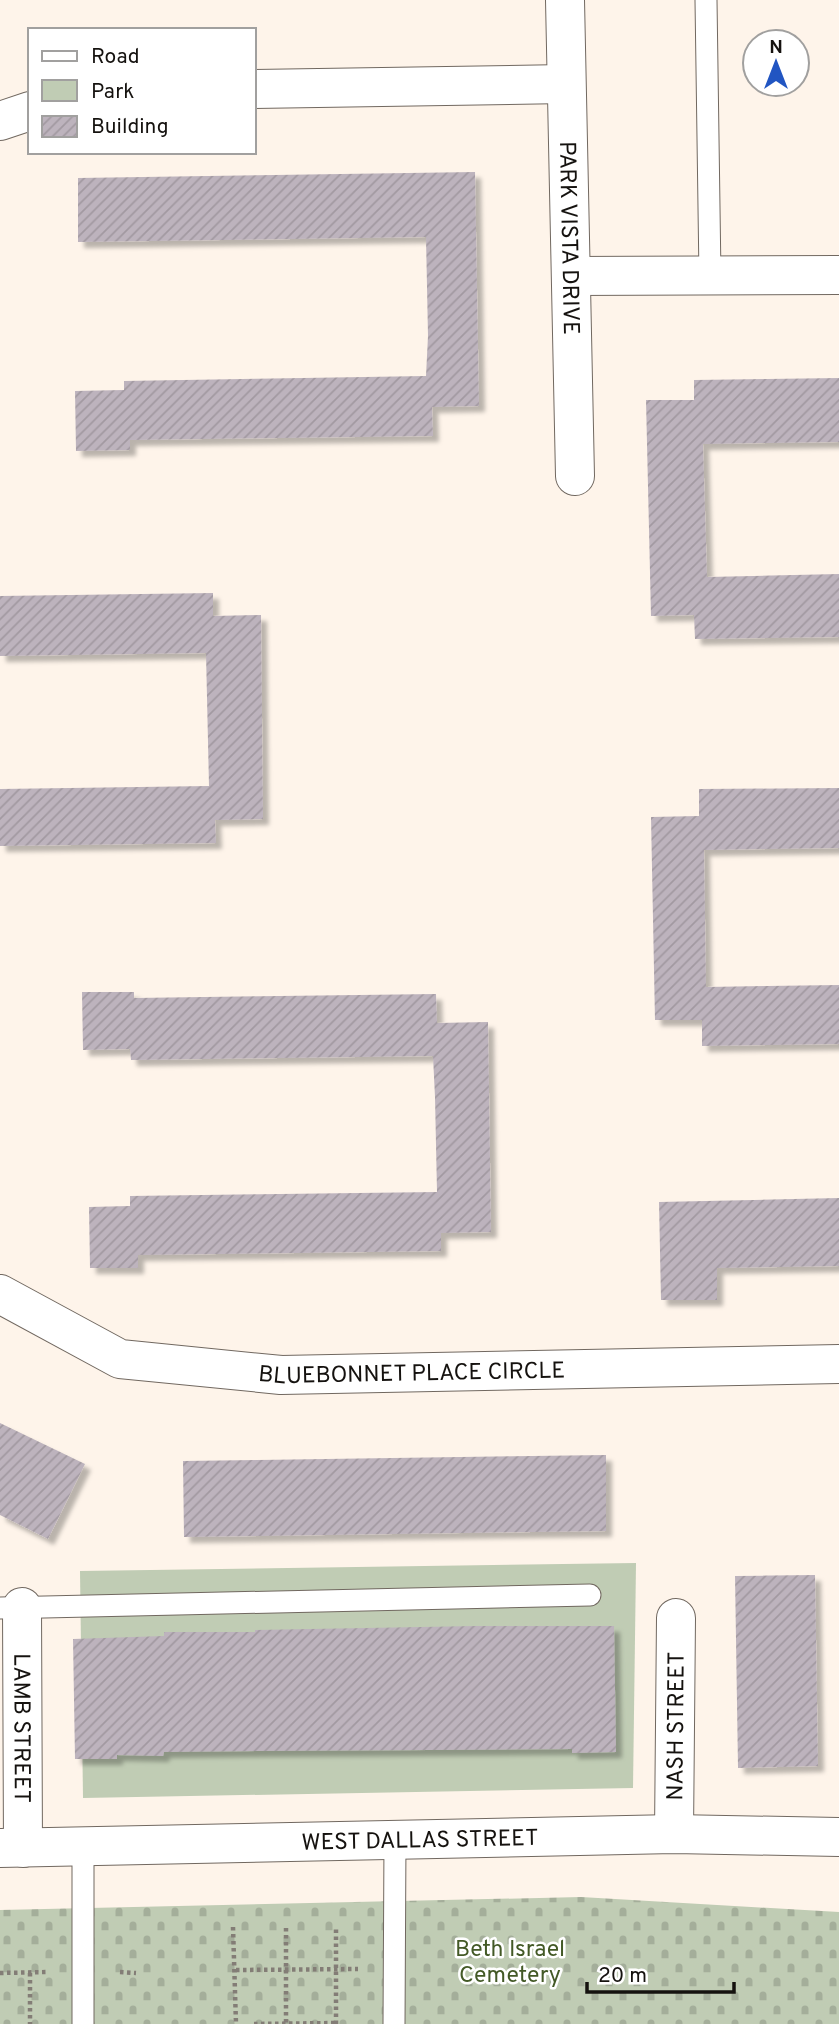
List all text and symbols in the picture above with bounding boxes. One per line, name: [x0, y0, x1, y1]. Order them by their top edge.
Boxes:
legend: [28, 28, 256, 154]
north arrow: [741, 28, 811, 98]
text: N: [769, 36, 783, 60]
text: Road: [91, 44, 140, 71]
text: Park: [91, 79, 134, 106]
text: Building: [91, 114, 169, 141]
street label: PARK VISTA DRIVE: [551, 141, 584, 335]
street label: BLUEBONNET PLACE CIRCLE: [257, 1357, 565, 1392]
street label: NASH STREET: [662, 1651, 693, 1801]
street label: LAMB STREET: [5, 1653, 35, 1803]
street label: WEST DALLAS STREET: [301, 1825, 539, 1859]
park label: Beth Israel Cemetery: [455, 1936, 565, 1991]
scale bar: [587, 1951, 734, 1995]
text: 20 m: [598, 1963, 647, 1990]

